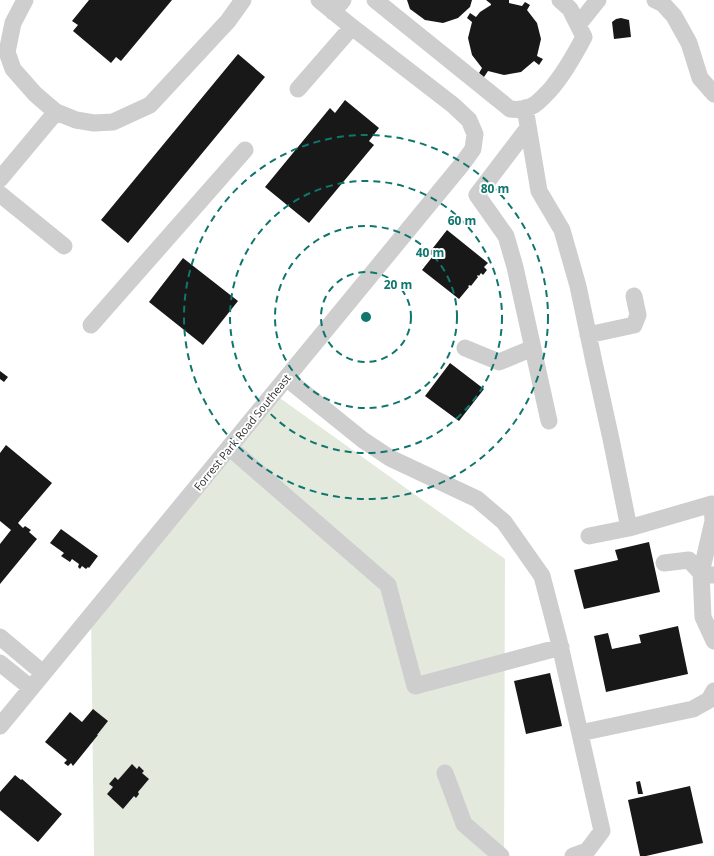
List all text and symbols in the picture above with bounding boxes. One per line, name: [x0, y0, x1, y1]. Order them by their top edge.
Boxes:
text: 80 m: [481, 180, 509, 197]
text: 60 m: [448, 212, 476, 229]
text: 40 m: [416, 244, 444, 261]
text: 20 m: [384, 276, 412, 293]
centre of rings: [359, 310, 373, 324]
street label: Forrest Park Road Southeast: [190, 371, 294, 493]

